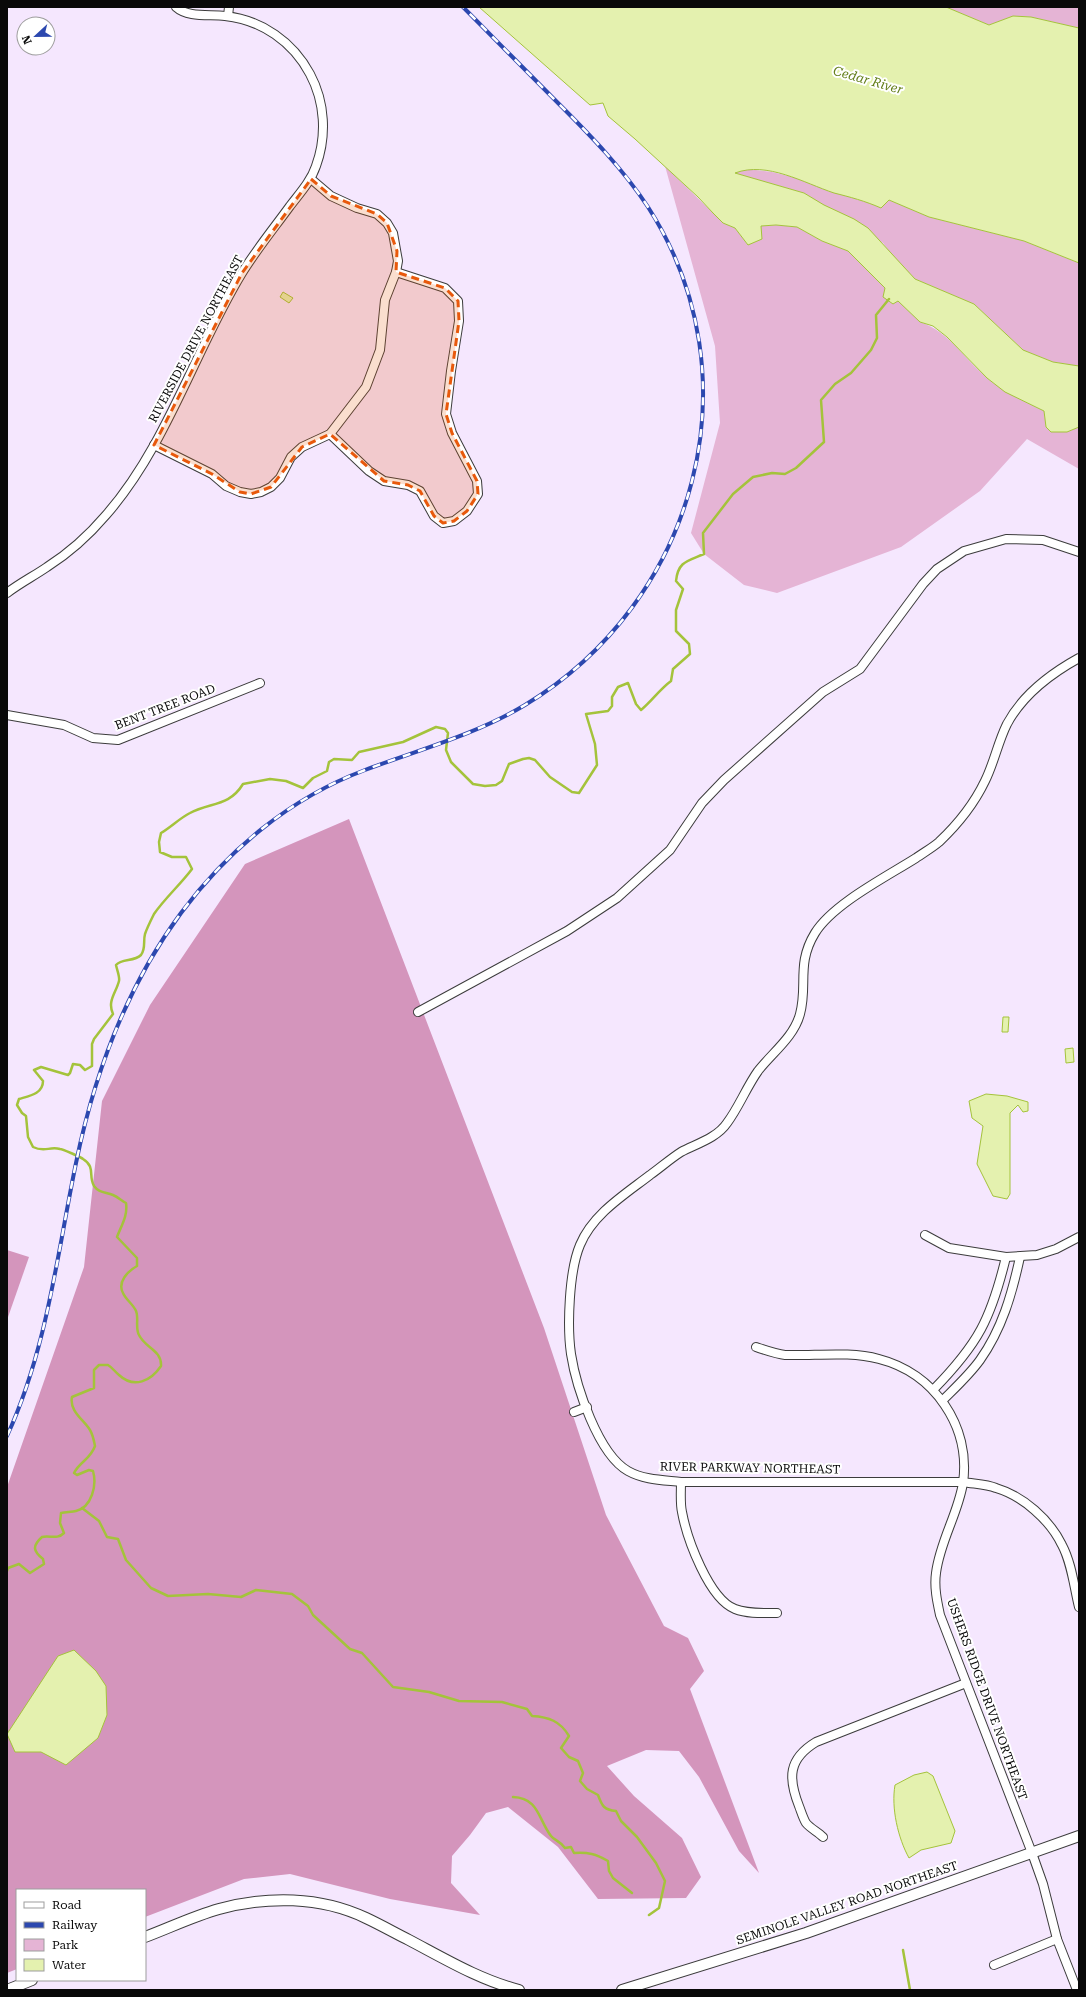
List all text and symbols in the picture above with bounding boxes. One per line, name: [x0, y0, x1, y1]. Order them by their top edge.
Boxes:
north arrow: [16, 16, 56, 56]
text: N: [19, 33, 35, 46]
water label: Cedar River: [831, 63, 905, 97]
street label: RIVERSIDE DRIVE NORTHEAST: [146, 253, 246, 425]
street label: BENT TREE ROAD: [113, 681, 217, 733]
street label: RIVER PARKWAY NORTHEAST: [660, 1459, 840, 1477]
street label: USHERS RIDGE DRIVE NORTHEAST: [944, 1596, 1030, 1802]
street label: SEMINOLE VALLEY ROAD NORTHEAST: [734, 1858, 960, 1948]
legend: [16, 1889, 146, 1981]
text: Road: [52, 1898, 82, 1912]
text: Railway: [52, 1918, 98, 1932]
text: Park: [52, 1938, 79, 1952]
text: Water: [52, 1958, 86, 1972]

